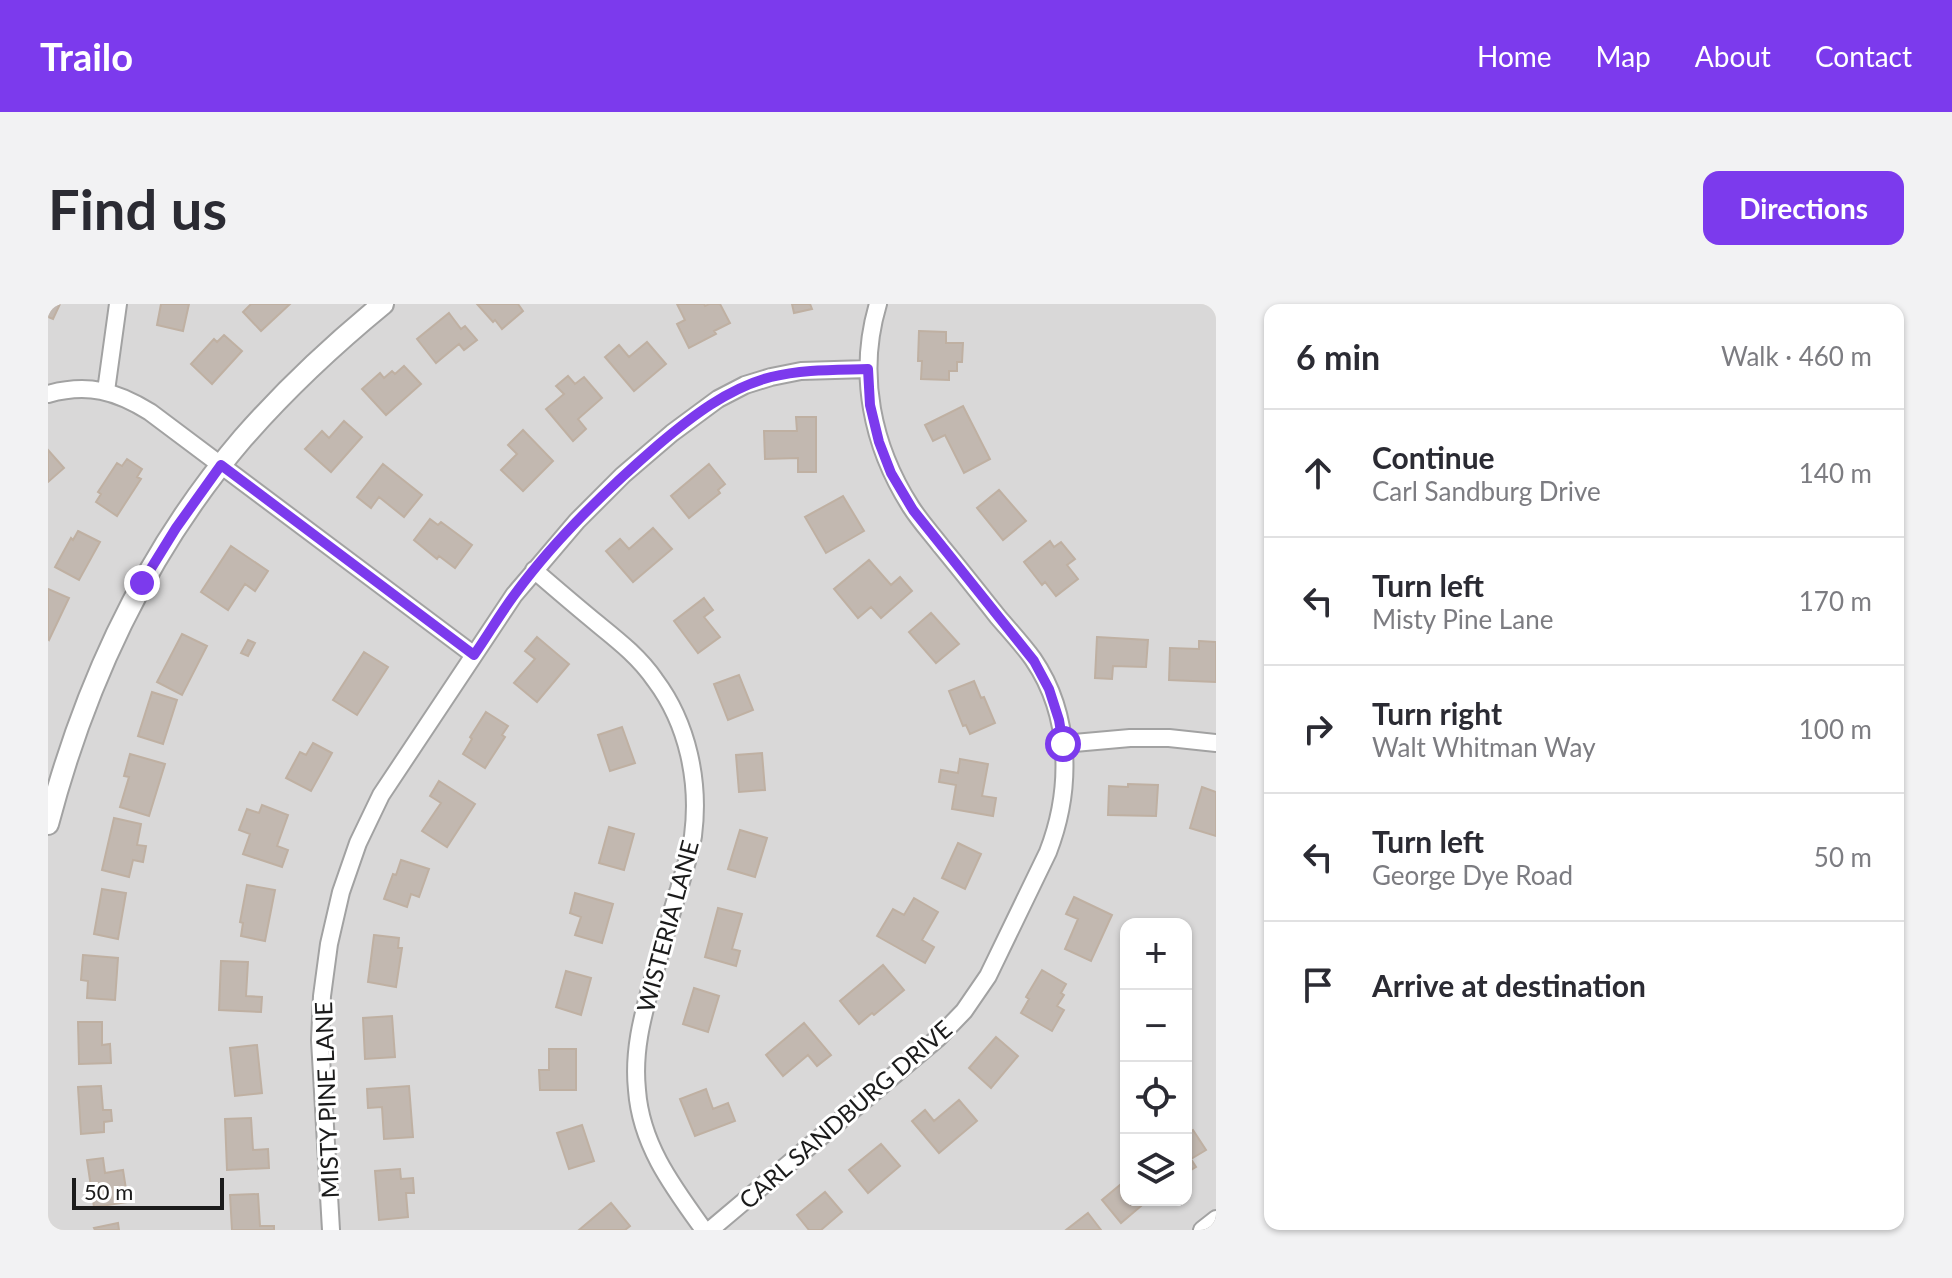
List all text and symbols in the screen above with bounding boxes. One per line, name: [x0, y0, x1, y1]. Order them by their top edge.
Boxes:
text: Trailo: [40, 33, 133, 79]
text: Home: [1477, 39, 1552, 73]
text: Map: [1596, 39, 1651, 73]
text: About: [1695, 39, 1771, 73]
text: Contact: [1815, 39, 1912, 73]
button: Directions: [1703, 171, 1904, 245]
text: Find us: [48, 175, 227, 242]
text: 6 min: [1296, 336, 1380, 377]
text: Walk · 460 m: [1721, 340, 1872, 372]
text: Continue: [1372, 439, 1495, 475]
icon: ahead: [1296, 451, 1340, 495]
text: 140 m: [1799, 457, 1872, 489]
text: Carl Sandburg Drive: [1372, 475, 1601, 507]
route end: [124, 565, 160, 601]
text: Turn left: [1372, 567, 1484, 603]
icon: left: [1296, 579, 1340, 623]
text: 170 m: [1799, 585, 1872, 617]
text: Misty Pine Lane: [1372, 603, 1553, 635]
text: Turn right: [1372, 695, 1502, 731]
icon: right: [1296, 707, 1340, 751]
text: 100 m: [1799, 713, 1872, 745]
route start: [1045, 726, 1081, 762]
text: Walt Whitman Way: [1372, 731, 1596, 763]
text: Turn left: [1372, 823, 1484, 859]
icon: left: [1296, 835, 1340, 879]
street label: WISTERIA LANE: [630, 837, 704, 1015]
text: 50 m: [1814, 841, 1872, 873]
text: George Dye Road: [1372, 859, 1573, 891]
map controls: [1120, 918, 1192, 1206]
button: +: [1120, 918, 1192, 990]
icon: arrive: [1296, 963, 1340, 1007]
text: Arrive at destination: [1372, 967, 1646, 1003]
button: −: [1120, 990, 1192, 1062]
street label: MISTY PINE LANE: [308, 1001, 344, 1199]
street label: CARL SANDBURG DRIVE: [733, 1014, 957, 1214]
button: locate: [1120, 1062, 1192, 1134]
button: layers: [1120, 1134, 1192, 1206]
scale bar: [72, 1174, 224, 1210]
text: 50 m: [84, 1178, 133, 1205]

